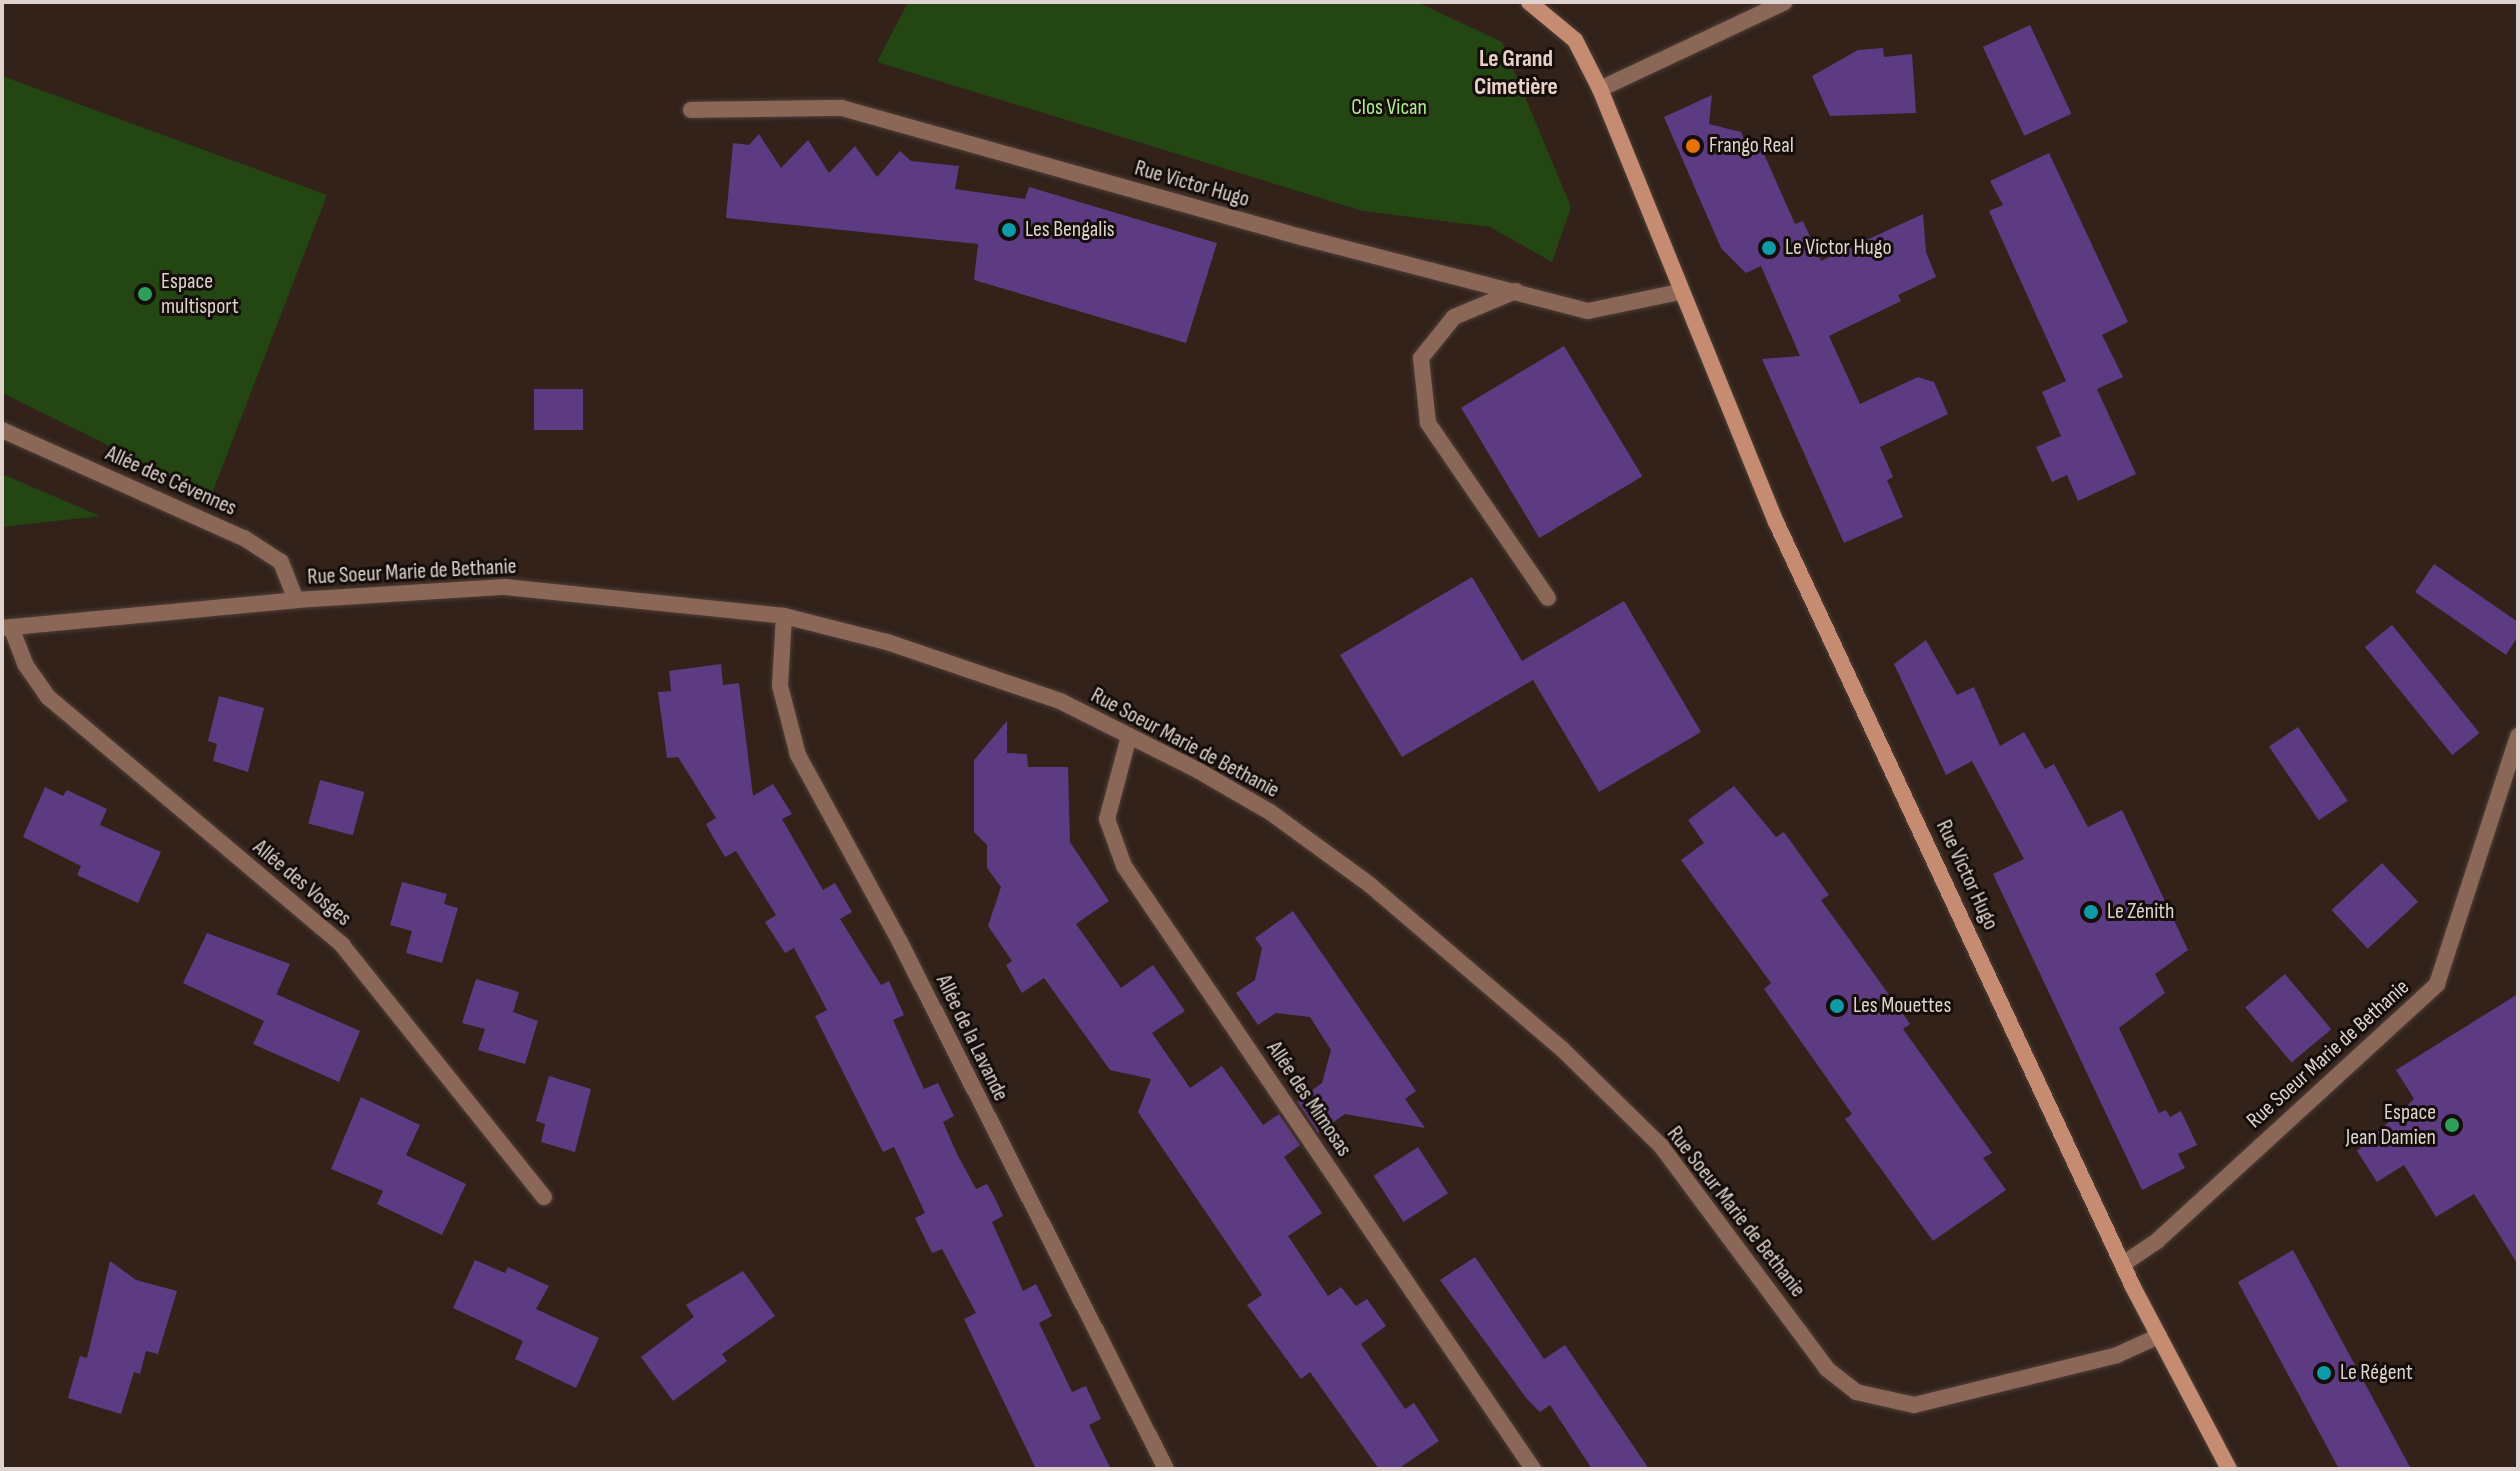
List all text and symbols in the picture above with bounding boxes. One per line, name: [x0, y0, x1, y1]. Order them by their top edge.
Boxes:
district label: Le Grand Cimetière: [1474, 45, 1558, 101]
park label: Clos Vican: [1351, 95, 1427, 121]
place label: Frango Real: [1709, 133, 1794, 159]
marker: Frango Real: [1684, 137, 1702, 155]
street label: Rue Victor Hugo: [1132, 155, 1252, 213]
place label: Les Bengalis: [1025, 217, 1115, 243]
marker: Les Bengalis: [1000, 221, 1018, 239]
place label: Le Victor Hugo: [1785, 235, 1892, 261]
marker: Le Victor Hugo: [1760, 239, 1778, 257]
place label: Espace multisport: [161, 268, 239, 320]
marker: Espace multisport: [136, 285, 154, 303]
street label: Allée des Cévennes: [101, 440, 241, 522]
street label: Rue Soeur Marie de Bethanie: [307, 553, 517, 591]
street label: Rue Soeur Marie de Bethanie: [1086, 682, 1284, 804]
street label: Rue Victor Hugo: [1930, 816, 2004, 934]
street label: Allée des Vosges: [248, 834, 356, 932]
place label: Le Zénith: [2107, 899, 2174, 925]
marker: Le Zénith: [2082, 903, 2100, 921]
street label: Allée de la Lavande: [930, 971, 1014, 1105]
street label: Rue Soeur Marie de Bethanie: [2241, 974, 2415, 1134]
place label: Les Mouettes: [1853, 993, 1951, 1019]
marker: Les Mouettes: [1828, 997, 1846, 1015]
street label: Allée des Mimosas: [1261, 1036, 1357, 1162]
place label: Espace Jean Damien: [2346, 1099, 2436, 1150]
marker: Espace Jean Damien: [2443, 1116, 2461, 1134]
street label: Rue Soeur Marie de Bethanie: [1661, 1121, 1811, 1303]
place label: Le Régent: [2340, 1360, 2413, 1386]
marker: Le Régent: [2315, 1364, 2333, 1382]

